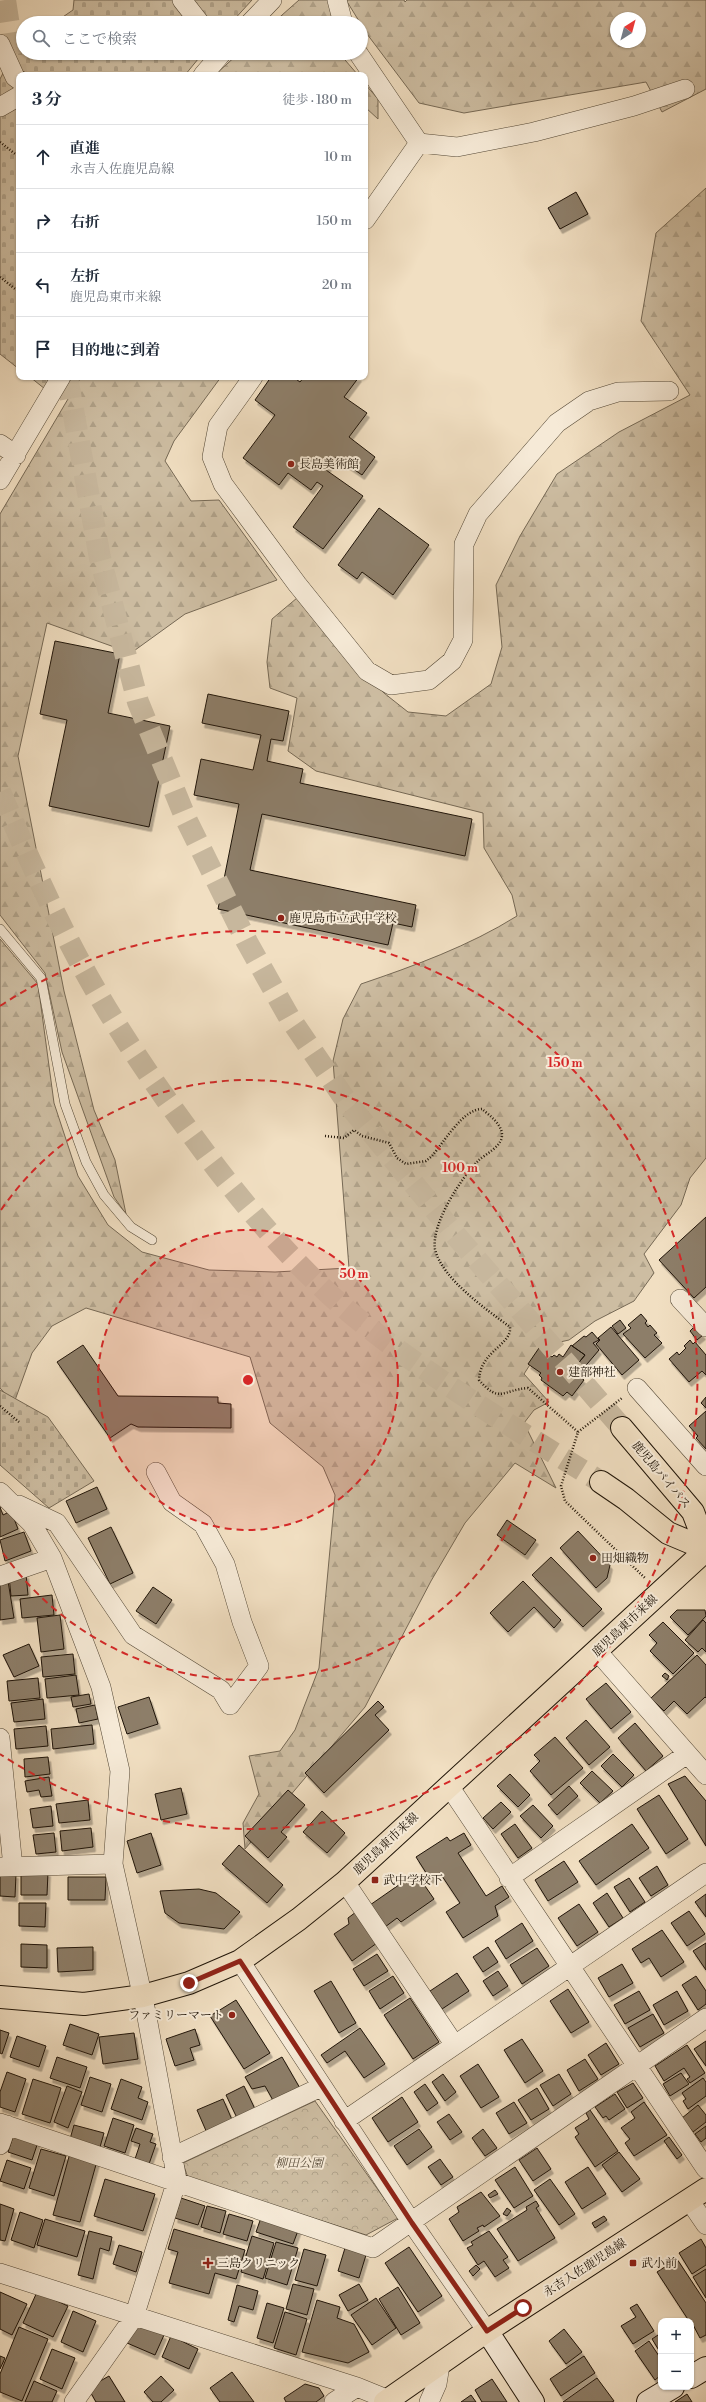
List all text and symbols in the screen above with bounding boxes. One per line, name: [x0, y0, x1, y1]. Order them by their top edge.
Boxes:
north arrow: [610, 12, 646, 48]
search box: [16, 16, 368, 60]
icon: search: [30, 27, 52, 49]
text: ここで検索: [62, 30, 137, 49]
text: 3 分: [32, 89, 62, 111]
text: 徒歩 · 180 m: [282, 92, 352, 108]
text: 直進: [70, 139, 100, 158]
icon: ahead: [32, 146, 54, 168]
text: 10 m: [324, 149, 352, 165]
text: 永吉入佐鹿児島線: [70, 161, 174, 177]
icon: right: [32, 210, 54, 232]
text: 右折: [70, 213, 100, 232]
text: 150 m: [317, 213, 352, 229]
text: 左折: [70, 267, 100, 286]
icon: left: [32, 274, 54, 296]
text: 20 m: [322, 277, 352, 293]
text: 鹿児島東市来線: [70, 289, 161, 305]
icon: arrive: [32, 338, 54, 360]
text: 目的地に到着: [70, 341, 160, 360]
place label: 長島美術館: [299, 457, 359, 472]
marker: 長島美術館: [286, 459, 296, 469]
place label: 鹿児島市立武中学校: [289, 911, 397, 926]
marker: 鹿児島市立武中学校: [276, 913, 286, 923]
text: 150 m: [548, 1056, 582, 1071]
text: 100 m: [442, 1161, 478, 1176]
text: 50 m: [339, 1267, 369, 1282]
place label: 建部神社: [568, 1365, 616, 1380]
marker: 建部神社: [555, 1367, 565, 1377]
centre of rings: [241, 1373, 255, 1387]
street label: 鹿児島バイパス: [628, 1438, 694, 1512]
place label: 田畑織物: [601, 1551, 649, 1566]
marker: 田畑織物: [588, 1553, 598, 1563]
street label: 鹿児島東市来線: [589, 1592, 661, 1660]
street label: 鹿児島東市来線: [350, 1810, 422, 1878]
place label: 武中学校下: [383, 1873, 443, 1888]
marker: 武中学校下: [370, 1875, 380, 1885]
route end: [180, 1974, 198, 1992]
place label: ファミリーマート: [128, 2008, 224, 2023]
marker: ファミリーマート: [227, 2010, 237, 2020]
park label: 柳田公園: [275, 2156, 325, 2171]
street label: 永吉入佐鹿児島線: [541, 2236, 629, 2300]
place label: 三島クリニック: [217, 2256, 300, 2271]
place label: 武小前: [641, 2256, 677, 2271]
marker: 三島クリニック: [202, 2257, 214, 2269]
marker: 武小前: [628, 2258, 638, 2268]
route start: [514, 2299, 532, 2317]
map controls: [658, 2318, 694, 2390]
button: +: [658, 2318, 694, 2354]
button: −: [658, 2354, 694, 2390]

